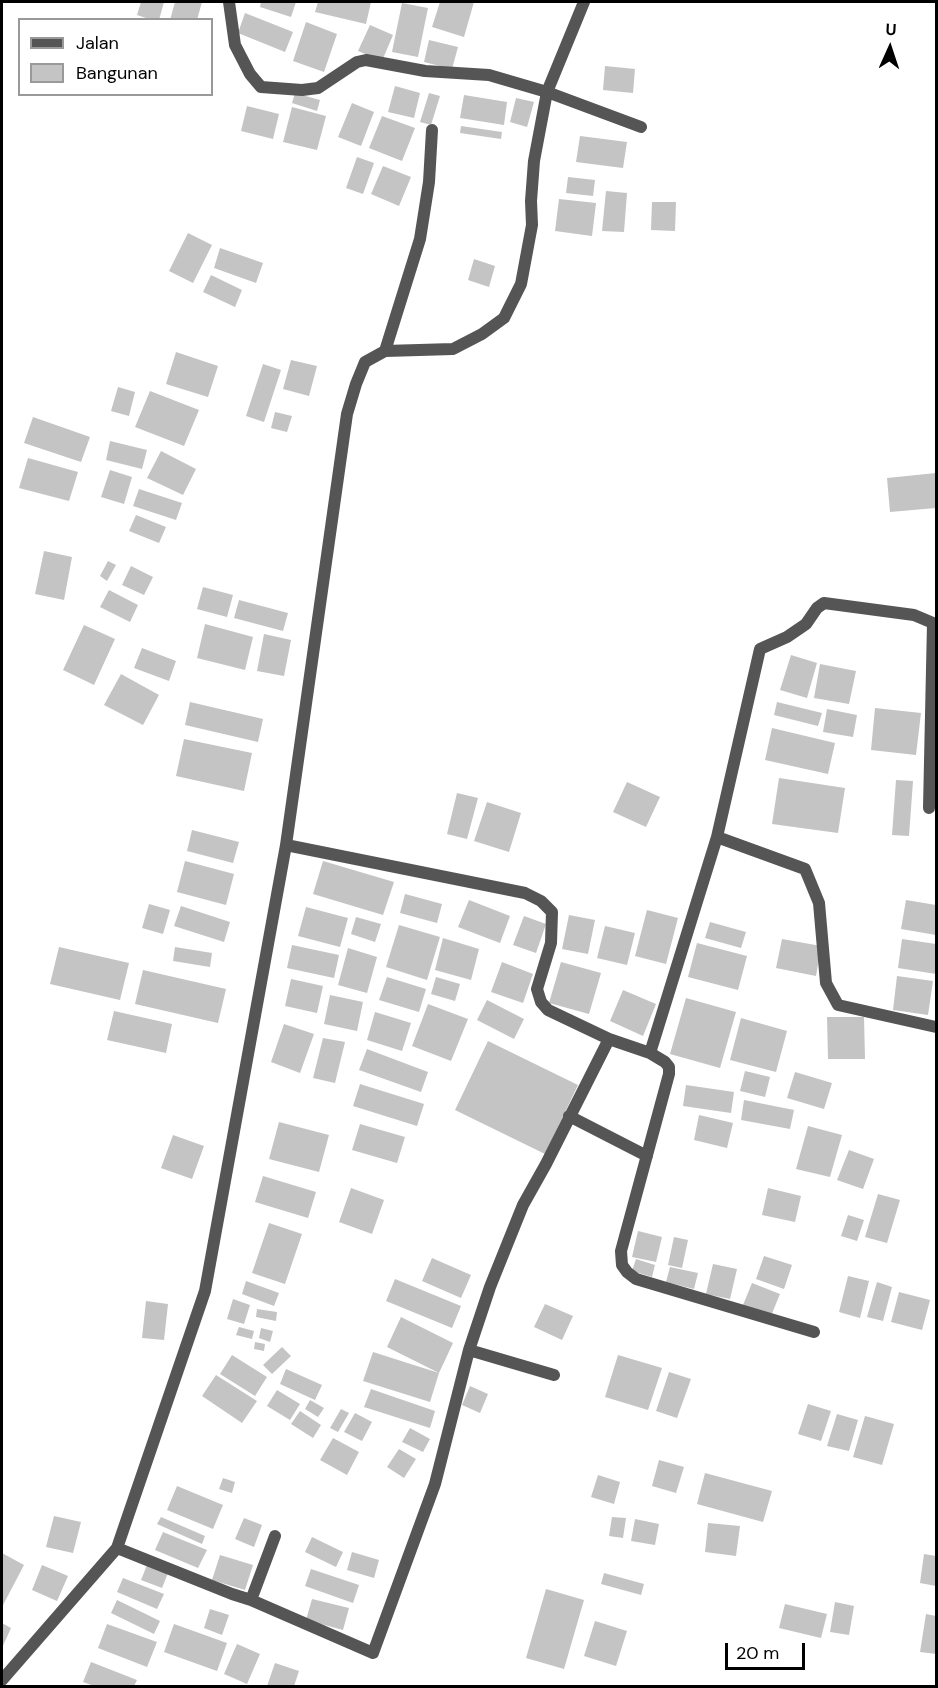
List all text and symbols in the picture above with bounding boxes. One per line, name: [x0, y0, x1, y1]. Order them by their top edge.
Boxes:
legend: [18, 18, 213, 96]
north arrow: [860, 18, 920, 78]
text: U: [885, 19, 897, 40]
text: Jalan: [76, 31, 119, 55]
text: Bangunan: [76, 61, 158, 85]
scale bar: [728, 1631, 808, 1669]
text: 20 m: [736, 1641, 779, 1665]

